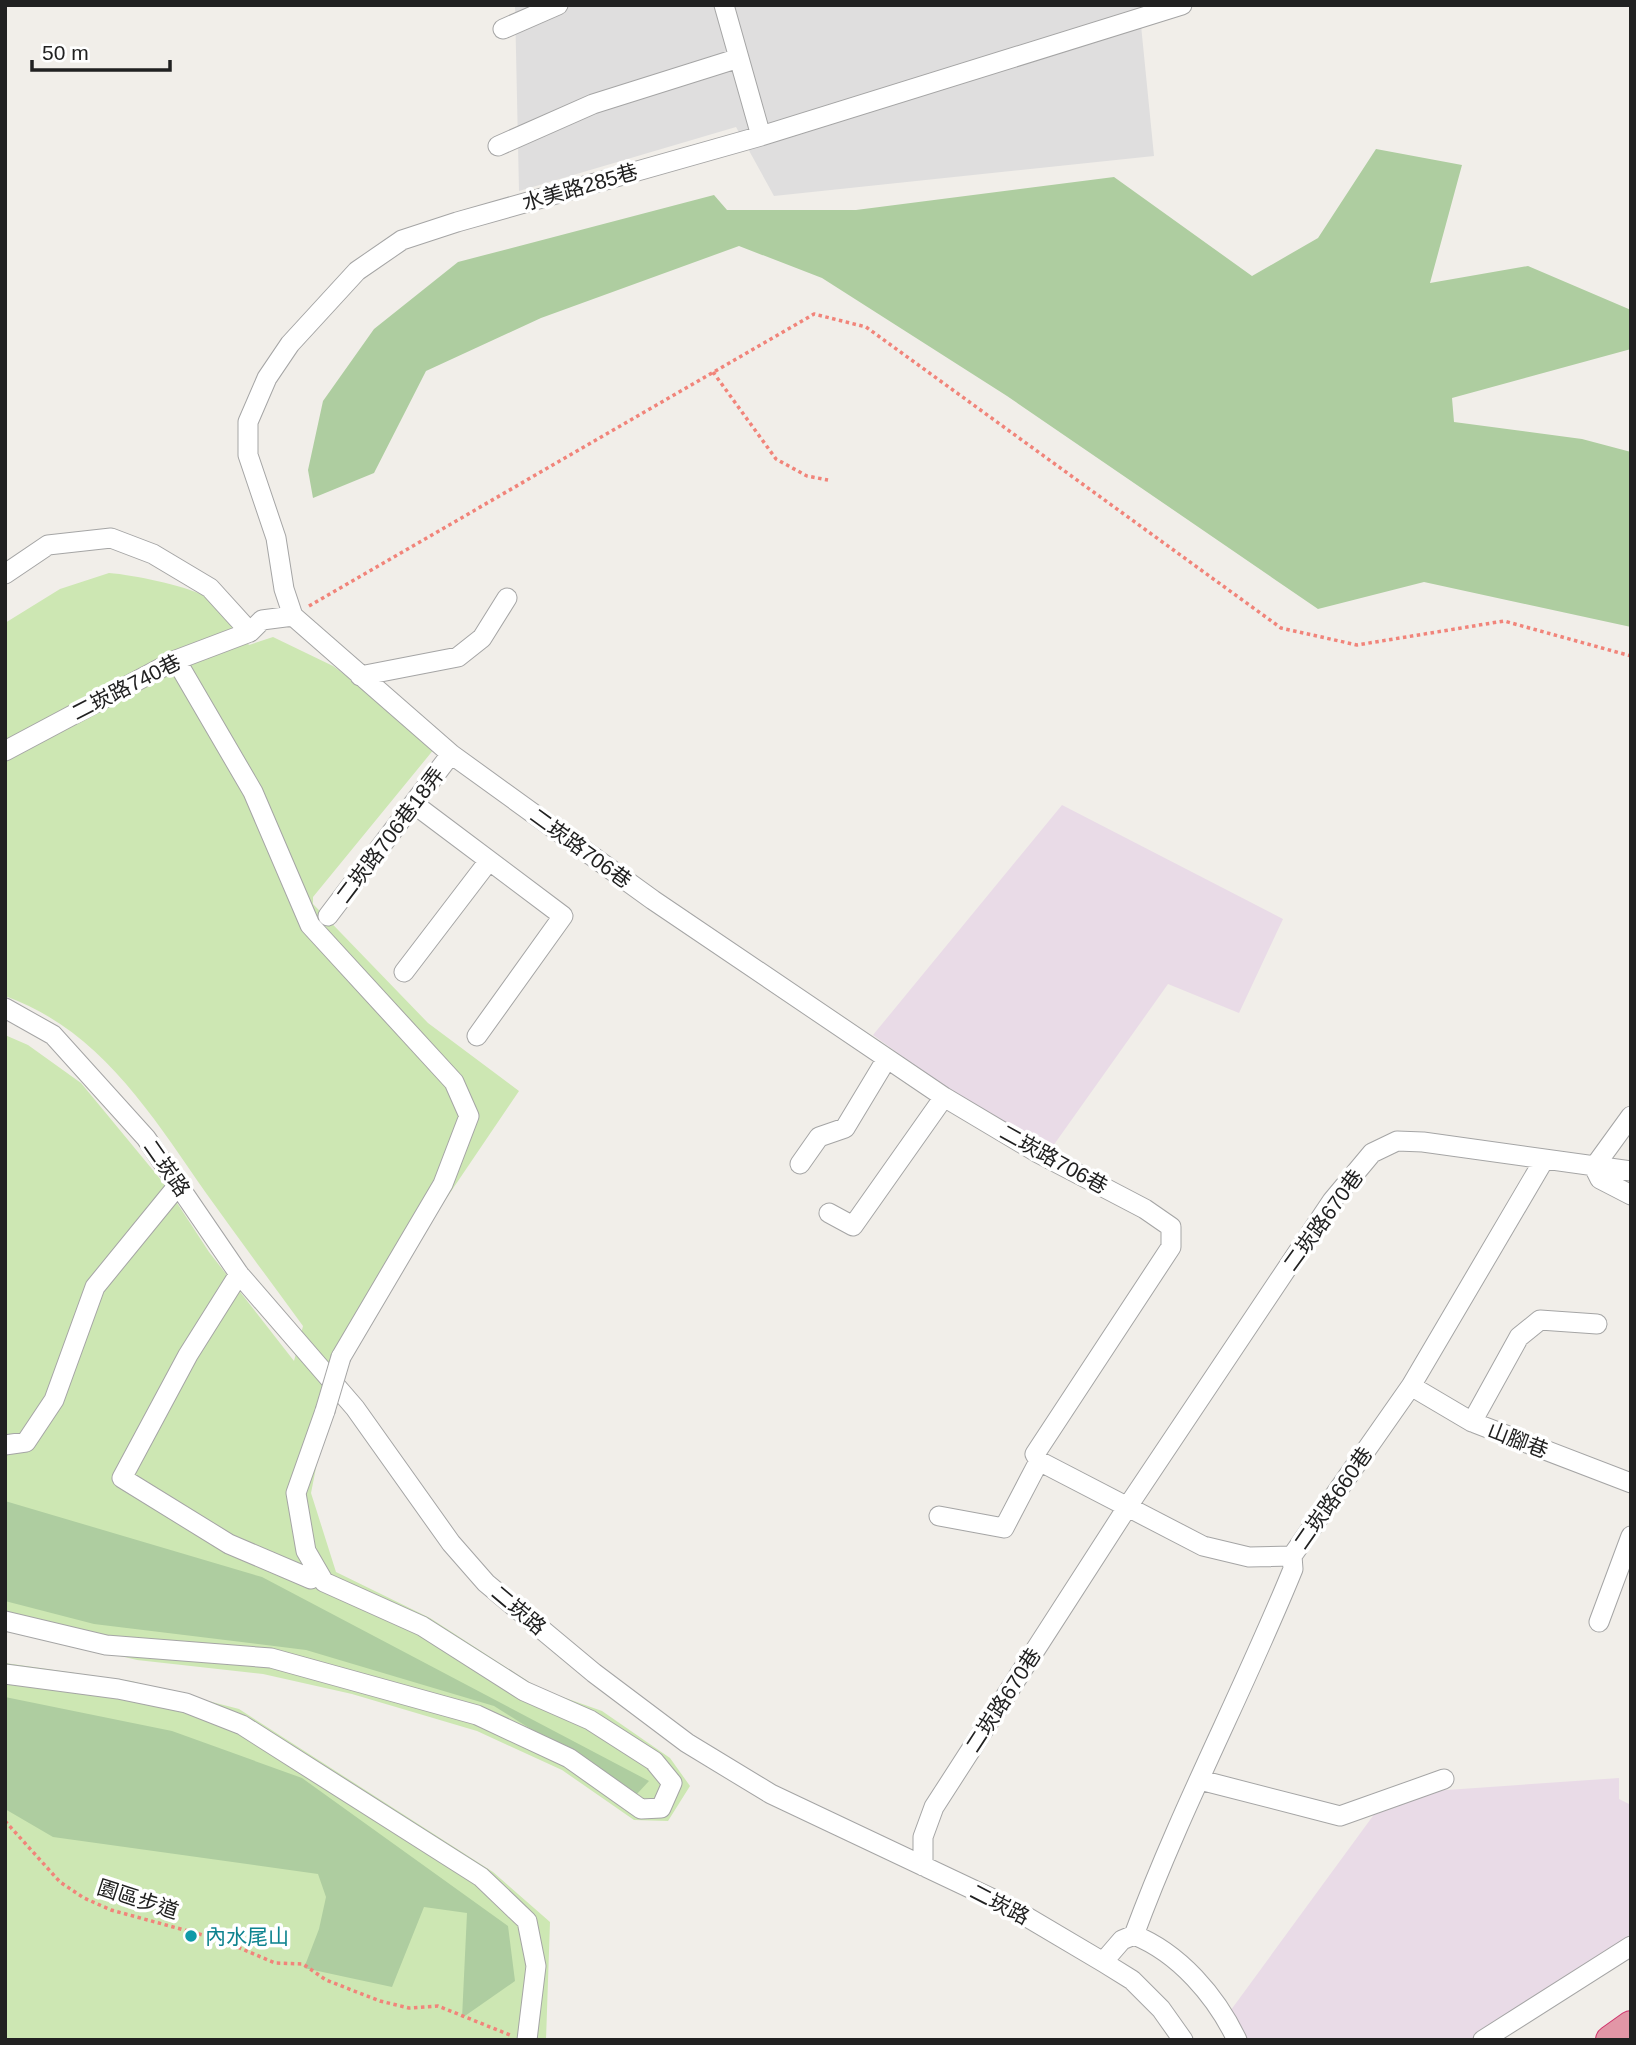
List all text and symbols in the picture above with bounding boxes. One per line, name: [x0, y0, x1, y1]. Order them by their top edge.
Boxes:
scale bar: [32, 28, 170, 72]
text: 50 m: [42, 41, 89, 64]
street label: 水美路285巷: [520, 160, 640, 214]
street label: 二崁路740巷: [68, 650, 184, 724]
street label: 二崁路706巷18弄: [332, 763, 448, 907]
street label: 二崁路706巷: [526, 804, 636, 892]
street label: 二崁路706巷: [996, 1120, 1112, 1198]
street label: 二崁路: [140, 1136, 194, 1200]
street label: 二崁路670巷: [1279, 1165, 1367, 1275]
street label: 山腳巷: [1484, 1418, 1552, 1462]
street label: 二崁路660巷: [1289, 1443, 1377, 1553]
street label: 二崁路: [487, 1581, 551, 1639]
street label: 二崁路670巷: [961, 1644, 1045, 1756]
street label: 園區步道: [95, 1875, 181, 1923]
street label: 二崁路: [967, 1879, 1033, 1929]
place label: 內水尾山: [205, 1925, 289, 1948]
marker: 內水尾山: [183, 1928, 199, 1944]

